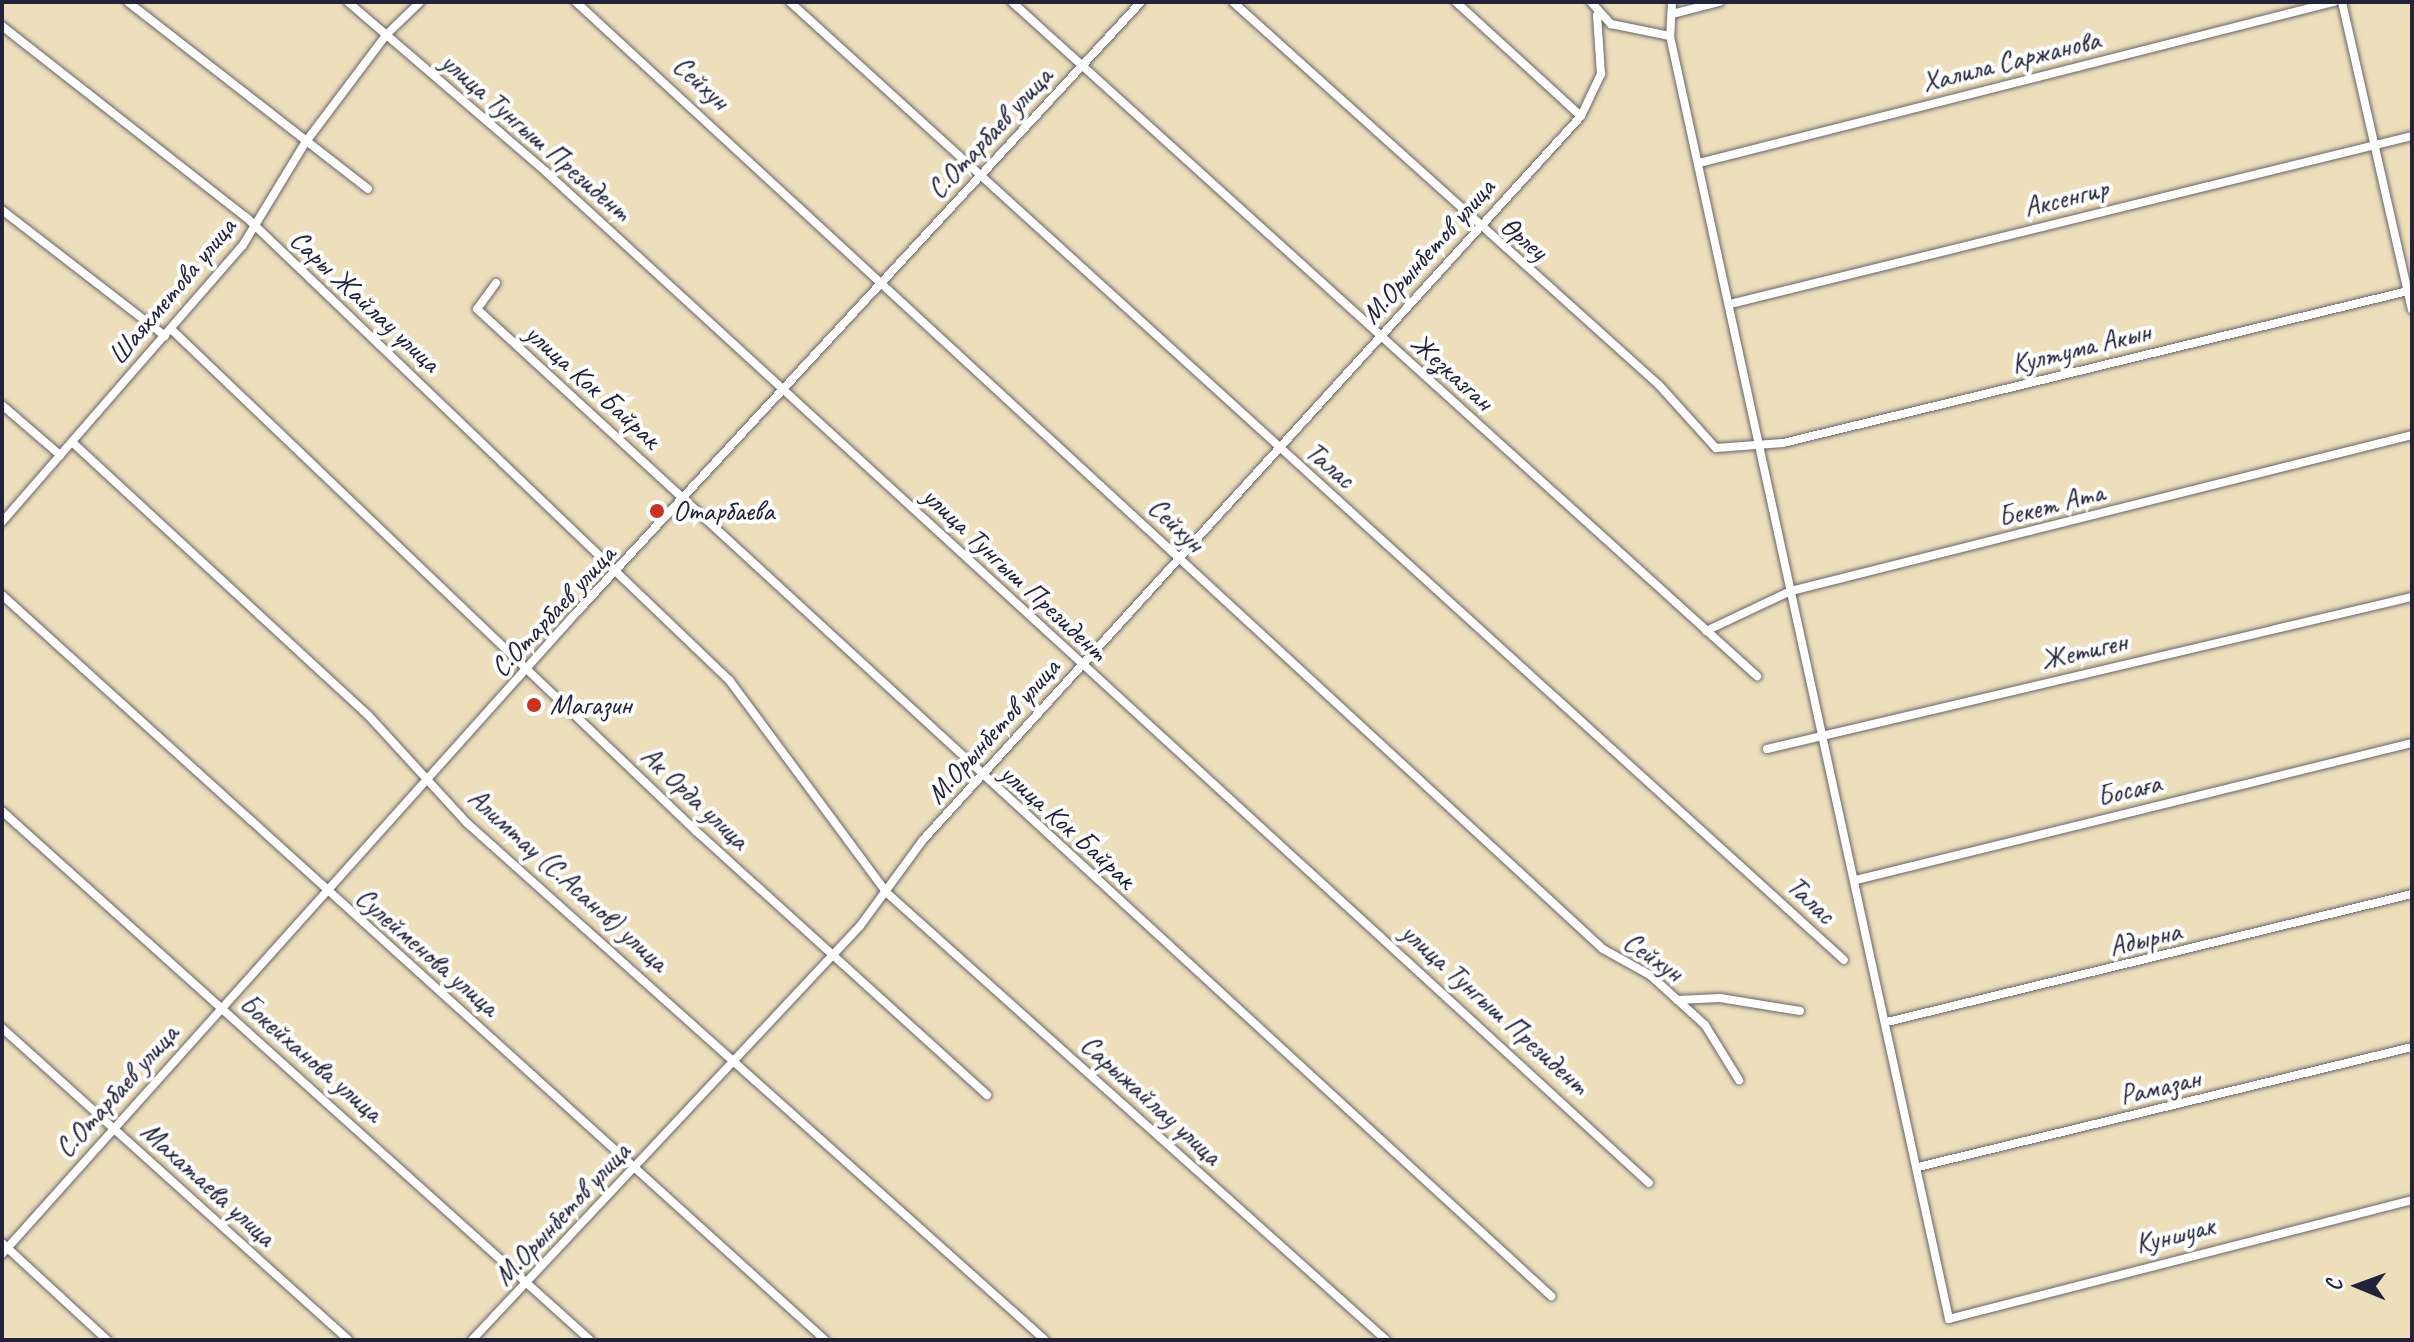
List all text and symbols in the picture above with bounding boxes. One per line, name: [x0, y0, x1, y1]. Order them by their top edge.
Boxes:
street label: Халила Саржанова: [1919, 23, 2103, 99]
street label: улица Тунгыш Президент: [433, 45, 639, 229]
street label: Сейхун: [666, 49, 736, 117]
street label: С.Отарбаев улица: [920, 60, 1060, 206]
street label: М.Орынбетов улица: [1353, 170, 1503, 332]
street label: Аксенгир: [2020, 171, 2112, 225]
street label: Өрлеу: [1494, 209, 1554, 267]
street label: Шаяхметова улица: [100, 210, 244, 372]
street label: Сары Жайлау улица: [282, 222, 448, 380]
street label: Култума Акын: [2008, 314, 2154, 382]
street label: улица Кок Байрак: [518, 316, 668, 456]
street label: Жезказган: [1404, 326, 1500, 418]
street label: Талас: [1298, 435, 1362, 495]
street label: Бекет Ата: [1995, 476, 2107, 534]
street label: улица Тунгыш Президент: [915, 479, 1115, 669]
street label: Сейхун: [1141, 491, 1211, 559]
place label: Отарбаева: [673, 494, 775, 528]
marker: Отарбаева: [648, 502, 666, 520]
street label: С.Отарбаев улица: [483, 538, 623, 684]
street label: Жетиген: [2038, 625, 2130, 677]
street label: М.Орынбетов улица: [918, 650, 1068, 812]
place label: Магазин: [550, 688, 632, 722]
marker: Магазин: [525, 696, 543, 714]
street label: Ак Орда улица: [633, 739, 757, 857]
street label: улица Кок Байрак: [993, 756, 1143, 896]
street label: Босаға: [2094, 766, 2164, 814]
street label: Алимтау (С.Асанов) улица: [461, 781, 675, 979]
street label: Талас: [1780, 869, 1842, 931]
street label: Сулейменова улица: [348, 881, 506, 1023]
street label: Адырна: [2106, 914, 2184, 964]
street label: улица Тунгыш Президент: [1393, 915, 1597, 1103]
street label: Сейхун: [1617, 925, 1689, 989]
street label: Бокейханова улица: [233, 987, 389, 1129]
street label: С.Отарбаев улица: [48, 1017, 186, 1165]
street label: Сарыжайлау улица: [1072, 1027, 1230, 1173]
street label: Рамазан: [2116, 1061, 2204, 1113]
street label: Махатаева улица: [133, 1114, 283, 1254]
street label: М.Орынбетов улица: [486, 1134, 638, 1294]
street label: Куншуак: [2132, 1209, 2218, 1261]
north arrow: [2318, 1246, 2398, 1326]
text: С: [2320, 1280, 2348, 1291]

